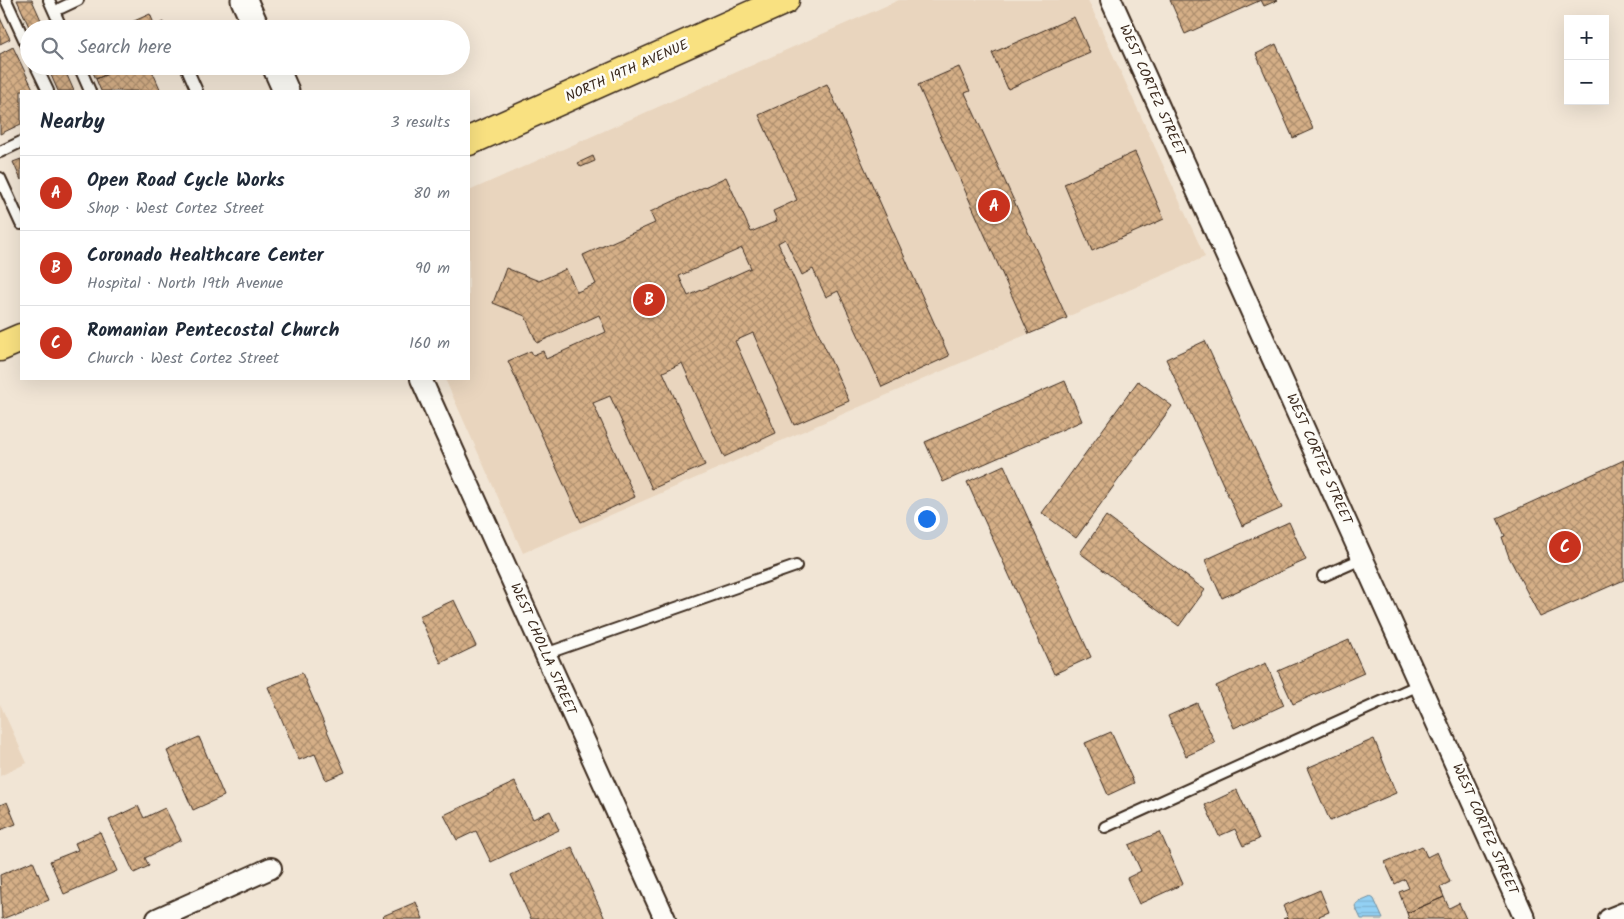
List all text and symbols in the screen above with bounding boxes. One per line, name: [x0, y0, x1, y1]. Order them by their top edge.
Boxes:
map controls: [1564, 15, 1609, 105]
button: +: [1564, 15, 1609, 60]
search box: [20, 20, 470, 75]
street label: WEST CORTEZ STREET: [1113, 21, 1191, 161]
text: Search here: [78, 33, 172, 63]
icon: search: [38, 34, 66, 62]
street label: NORTH 19TH AVENUE: [562, 34, 693, 108]
button: −: [1564, 60, 1609, 105]
text: Nearby: [40, 106, 105, 139]
text: 3 results: [391, 110, 450, 135]
text: Open Road Cycle Works: [87, 166, 285, 196]
text: A: [51, 181, 61, 206]
text: 80 m: [413, 181, 450, 206]
pin: A: [978, 187, 1010, 225]
text: Shop · West Cortez Street: [87, 196, 264, 221]
text: Coronado Healthcare Center: [87, 241, 324, 271]
text: B: [51, 256, 61, 281]
text: 90 m: [415, 256, 450, 281]
text: Hospital · North 19th Avenue: [87, 271, 283, 296]
pin: B: [633, 281, 665, 319]
text: Romanian Pentecostal Church: [87, 316, 339, 346]
text: C: [51, 331, 61, 356]
text: 160 m: [409, 331, 450, 356]
text: Church · West Cortez Street: [87, 346, 279, 371]
street label: WEST CORTEZ STREET: [1280, 390, 1358, 530]
your location: [914, 506, 940, 532]
pin: C: [1549, 528, 1581, 566]
street label: WEST CHOLLA STREET: [504, 579, 583, 720]
street label: WEST CORTEZ STREET: [1446, 760, 1524, 900]

